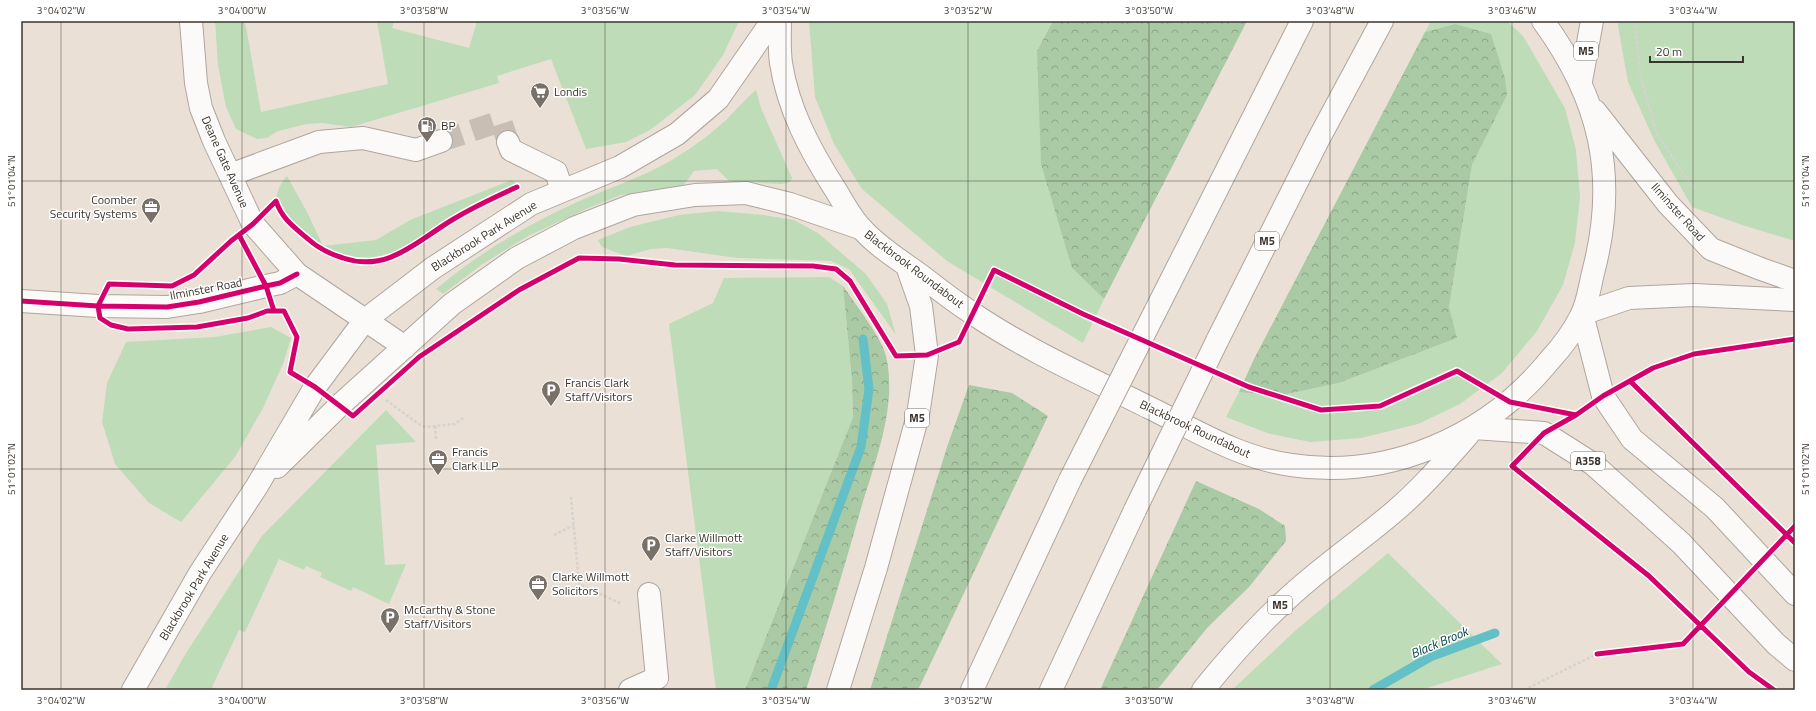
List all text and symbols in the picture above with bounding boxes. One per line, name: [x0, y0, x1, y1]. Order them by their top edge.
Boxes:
text: 3°04'02"W: [37, 3, 85, 18]
text: 3°04'00"W: [218, 3, 266, 18]
text: 3°03'58"W: [400, 3, 448, 18]
text: 3°03'56"W: [581, 3, 629, 18]
text: 3°03'54"W: [762, 3, 810, 18]
text: 3°03'52"W: [944, 3, 992, 18]
text: 3°03'50"W: [1125, 3, 1173, 18]
text: 3°03'48"W: [1306, 3, 1354, 18]
text: 3°03'46"W: [1488, 3, 1536, 18]
text: 3°03'44"W: [1669, 3, 1717, 18]
scale bar: [1650, 38, 1743, 64]
road number: M5: [1574, 42, 1598, 60]
text: 20 m: [1656, 42, 1682, 61]
supermarket icon: Londis: [529, 81, 551, 109]
place label: Londis: [554, 82, 587, 101]
street label: Deane Gate Avenue: [197, 113, 254, 211]
fuel station icon: BP: [416, 115, 438, 143]
place label: BP: [441, 116, 456, 135]
text: 51°01'04"N: [4, 155, 19, 207]
text: 51°01'04"N: [1798, 155, 1813, 207]
street label: Ilminster Road: [1647, 178, 1710, 245]
place label: Coomber Security Systems: [50, 190, 137, 223]
street label: Blackbrook Park Avenue: [427, 195, 540, 276]
office icon: Coomber Security Systems: [140, 196, 162, 224]
street label: Blackbrook Roundabout: [860, 225, 969, 313]
road number: M5: [1255, 232, 1279, 250]
street label: Ilminster Road: [168, 272, 244, 305]
place label: Francis Clark Staff/Visitors: [565, 373, 633, 406]
parking icon: Francis Clark Staff/Visitors: [540, 379, 562, 407]
street label: Blackbrook Roundabout: [1137, 394, 1255, 463]
road number: M5: [905, 409, 929, 427]
place label: Francis Clark LLP: [452, 442, 498, 475]
text: 51°01'02"N: [4, 443, 19, 495]
text: 51°01'02"N: [1798, 443, 1813, 495]
office icon: Francis Clark LLP: [427, 448, 449, 476]
road number: A358: [1571, 452, 1605, 470]
place label: Clarke Willmott Staff/Visitors: [665, 528, 743, 561]
street label: Blackbrook Park Avenue: [154, 530, 233, 644]
parking icon: Clarke Willmott Staff/Visitors: [640, 534, 662, 562]
place label: Clarke Willmott Solicitors: [552, 567, 630, 600]
office icon: Clarke Willmott Solicitors: [527, 573, 549, 601]
road number: M5: [1268, 596, 1292, 614]
place label: McCarthy & Stone Staff/Visitors: [404, 600, 495, 633]
parking icon: McCarthy & Stone Staff/Visitors: [379, 606, 401, 634]
water label: Black Brook: [1407, 620, 1473, 663]
text: 3°04'02"W: [37, 693, 85, 708]
text: 3°04'00"W: [218, 693, 266, 708]
text: 3°03'58"W: [400, 693, 448, 708]
text: 3°03'56"W: [581, 693, 629, 708]
text: 3°03'54"W: [762, 693, 810, 708]
text: 3°03'52"W: [944, 693, 992, 708]
text: 3°03'50"W: [1125, 693, 1173, 708]
text: 3°03'48"W: [1306, 693, 1354, 708]
text: 3°03'46"W: [1488, 693, 1536, 708]
text: 3°03'44"W: [1669, 693, 1717, 708]

